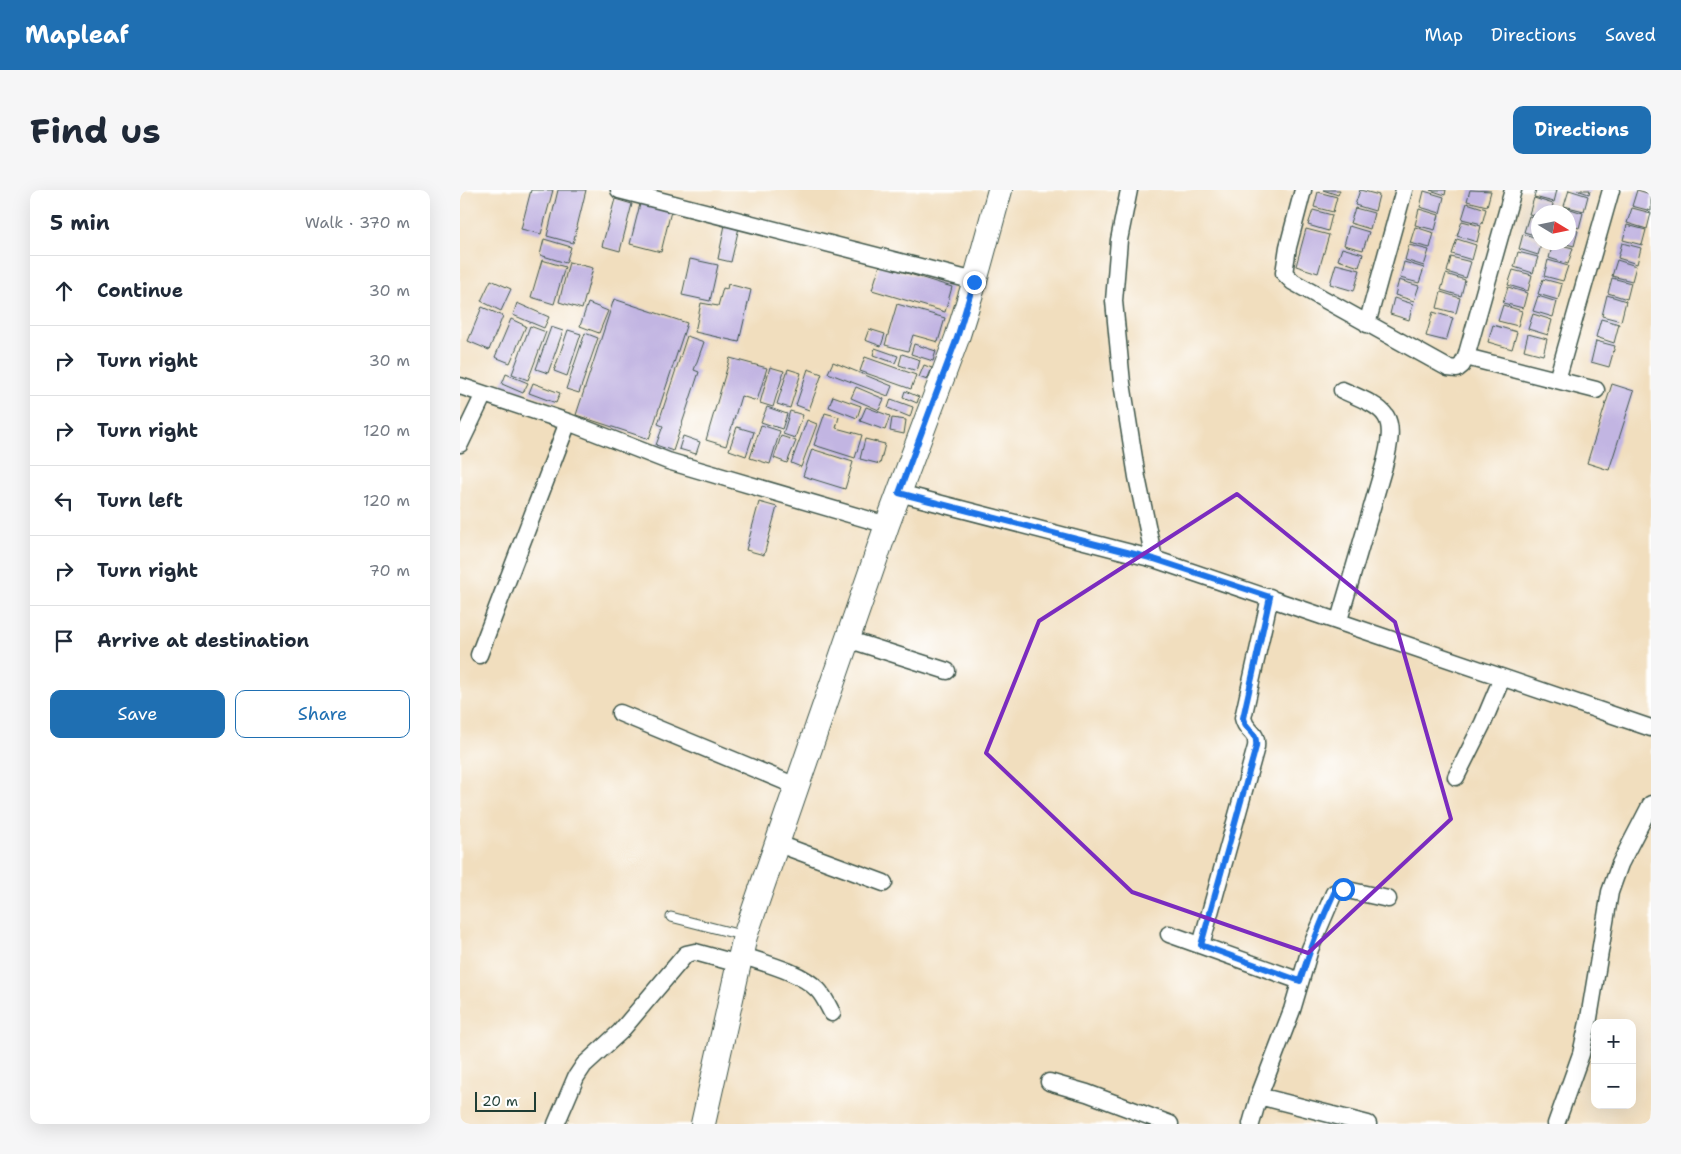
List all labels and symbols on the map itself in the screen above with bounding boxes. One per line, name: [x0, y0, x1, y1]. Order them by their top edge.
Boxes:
north arrow: [1531, 205, 1576, 250]
route end: [963, 271, 986, 294]
route start: [1332, 878, 1355, 901]
scale bar: [475, 1089, 536, 1112]

